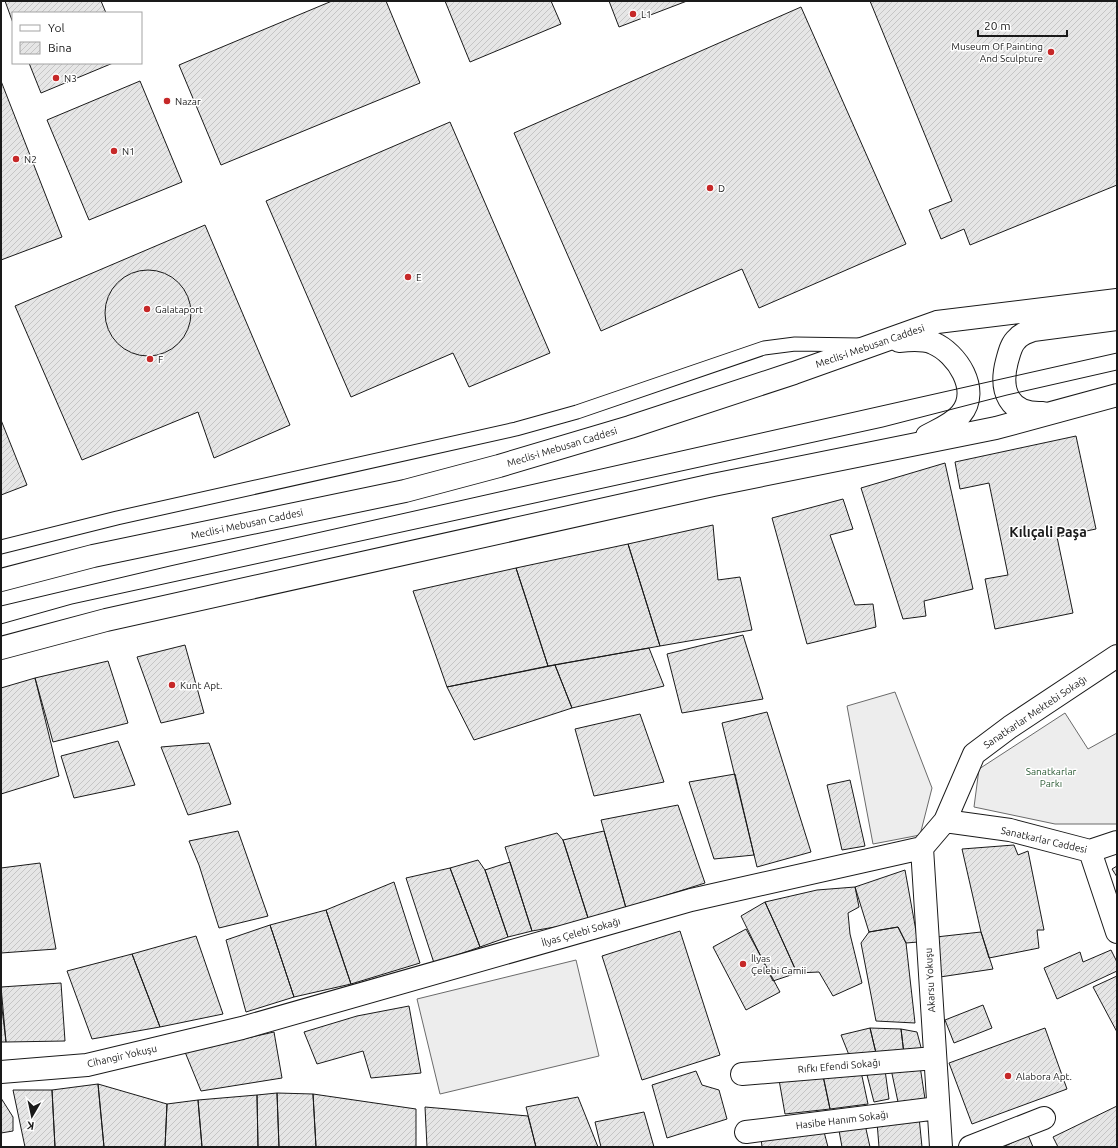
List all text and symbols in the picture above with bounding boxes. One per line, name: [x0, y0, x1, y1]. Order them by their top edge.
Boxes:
marker: L1: [628, 9, 638, 19]
place label: L1: [641, 9, 652, 20]
legend: [12, 12, 142, 64]
scale bar: [978, 12, 1067, 38]
text: 20 m: [984, 19, 1011, 32]
text: Yol: [48, 21, 65, 34]
text: Bina: [48, 41, 72, 54]
place label: Museum Of Painting And Sculpture: [951, 41, 1043, 64]
marker: Museum Of Painting And Sculpture: [1046, 47, 1056, 57]
marker: N3: [51, 73, 61, 83]
place label: N3: [64, 73, 77, 84]
marker: Nazar: [162, 96, 172, 106]
place label: Nazar: [175, 96, 201, 107]
marker: N1: [109, 146, 119, 156]
place label: N1: [122, 146, 135, 157]
marker: N2: [11, 154, 21, 164]
place label: N2: [24, 154, 37, 165]
marker: D: [705, 183, 715, 193]
place label: D: [718, 183, 725, 194]
marker: E: [403, 272, 413, 282]
place label: E: [416, 272, 422, 283]
marker: Galataport: [142, 304, 152, 314]
place label: Galataport: [155, 304, 203, 315]
street label: Meclis-i Mebusan Caddesi: [814, 322, 926, 370]
marker: F: [145, 354, 155, 364]
place label: F: [158, 354, 163, 365]
street label: Meclis-i Mebusan Caddesi: [506, 425, 618, 469]
street label: Meclis-i Mebusan Caddesi: [190, 507, 304, 541]
district label: Kılıçali Paşa: [1009, 524, 1087, 541]
street label: Sanatkarlar Mektebi Sokağı: [981, 673, 1089, 751]
marker: Kunt Apt.: [167, 680, 177, 690]
place label: Kunt Apt.: [180, 680, 223, 691]
park label: Sanatkarlar Parkı: [1026, 766, 1077, 789]
street label: Sanatkarlar Caddesi: [1000, 825, 1088, 855]
street label: İlyas Çelebi Sokağı: [540, 915, 622, 949]
street label: Akarsu Yokuşu: [923, 947, 937, 1013]
place label: İlyas Çelebi Camii: [751, 953, 806, 976]
marker: İlyas Çelebi Camii: [738, 959, 748, 969]
street label: Cihangir Yokuşu: [86, 1043, 158, 1069]
street label: Rıfkı Efendi Sokağı: [797, 1057, 881, 1075]
marker: Alabora Apt.: [1003, 1071, 1013, 1081]
place label: Alabora Apt.: [1016, 1071, 1072, 1082]
north arrow: [12, 1096, 52, 1136]
street label: Hasibe Hanım Sokağı: [795, 1109, 889, 1131]
text: K: [25, 1119, 35, 1132]

